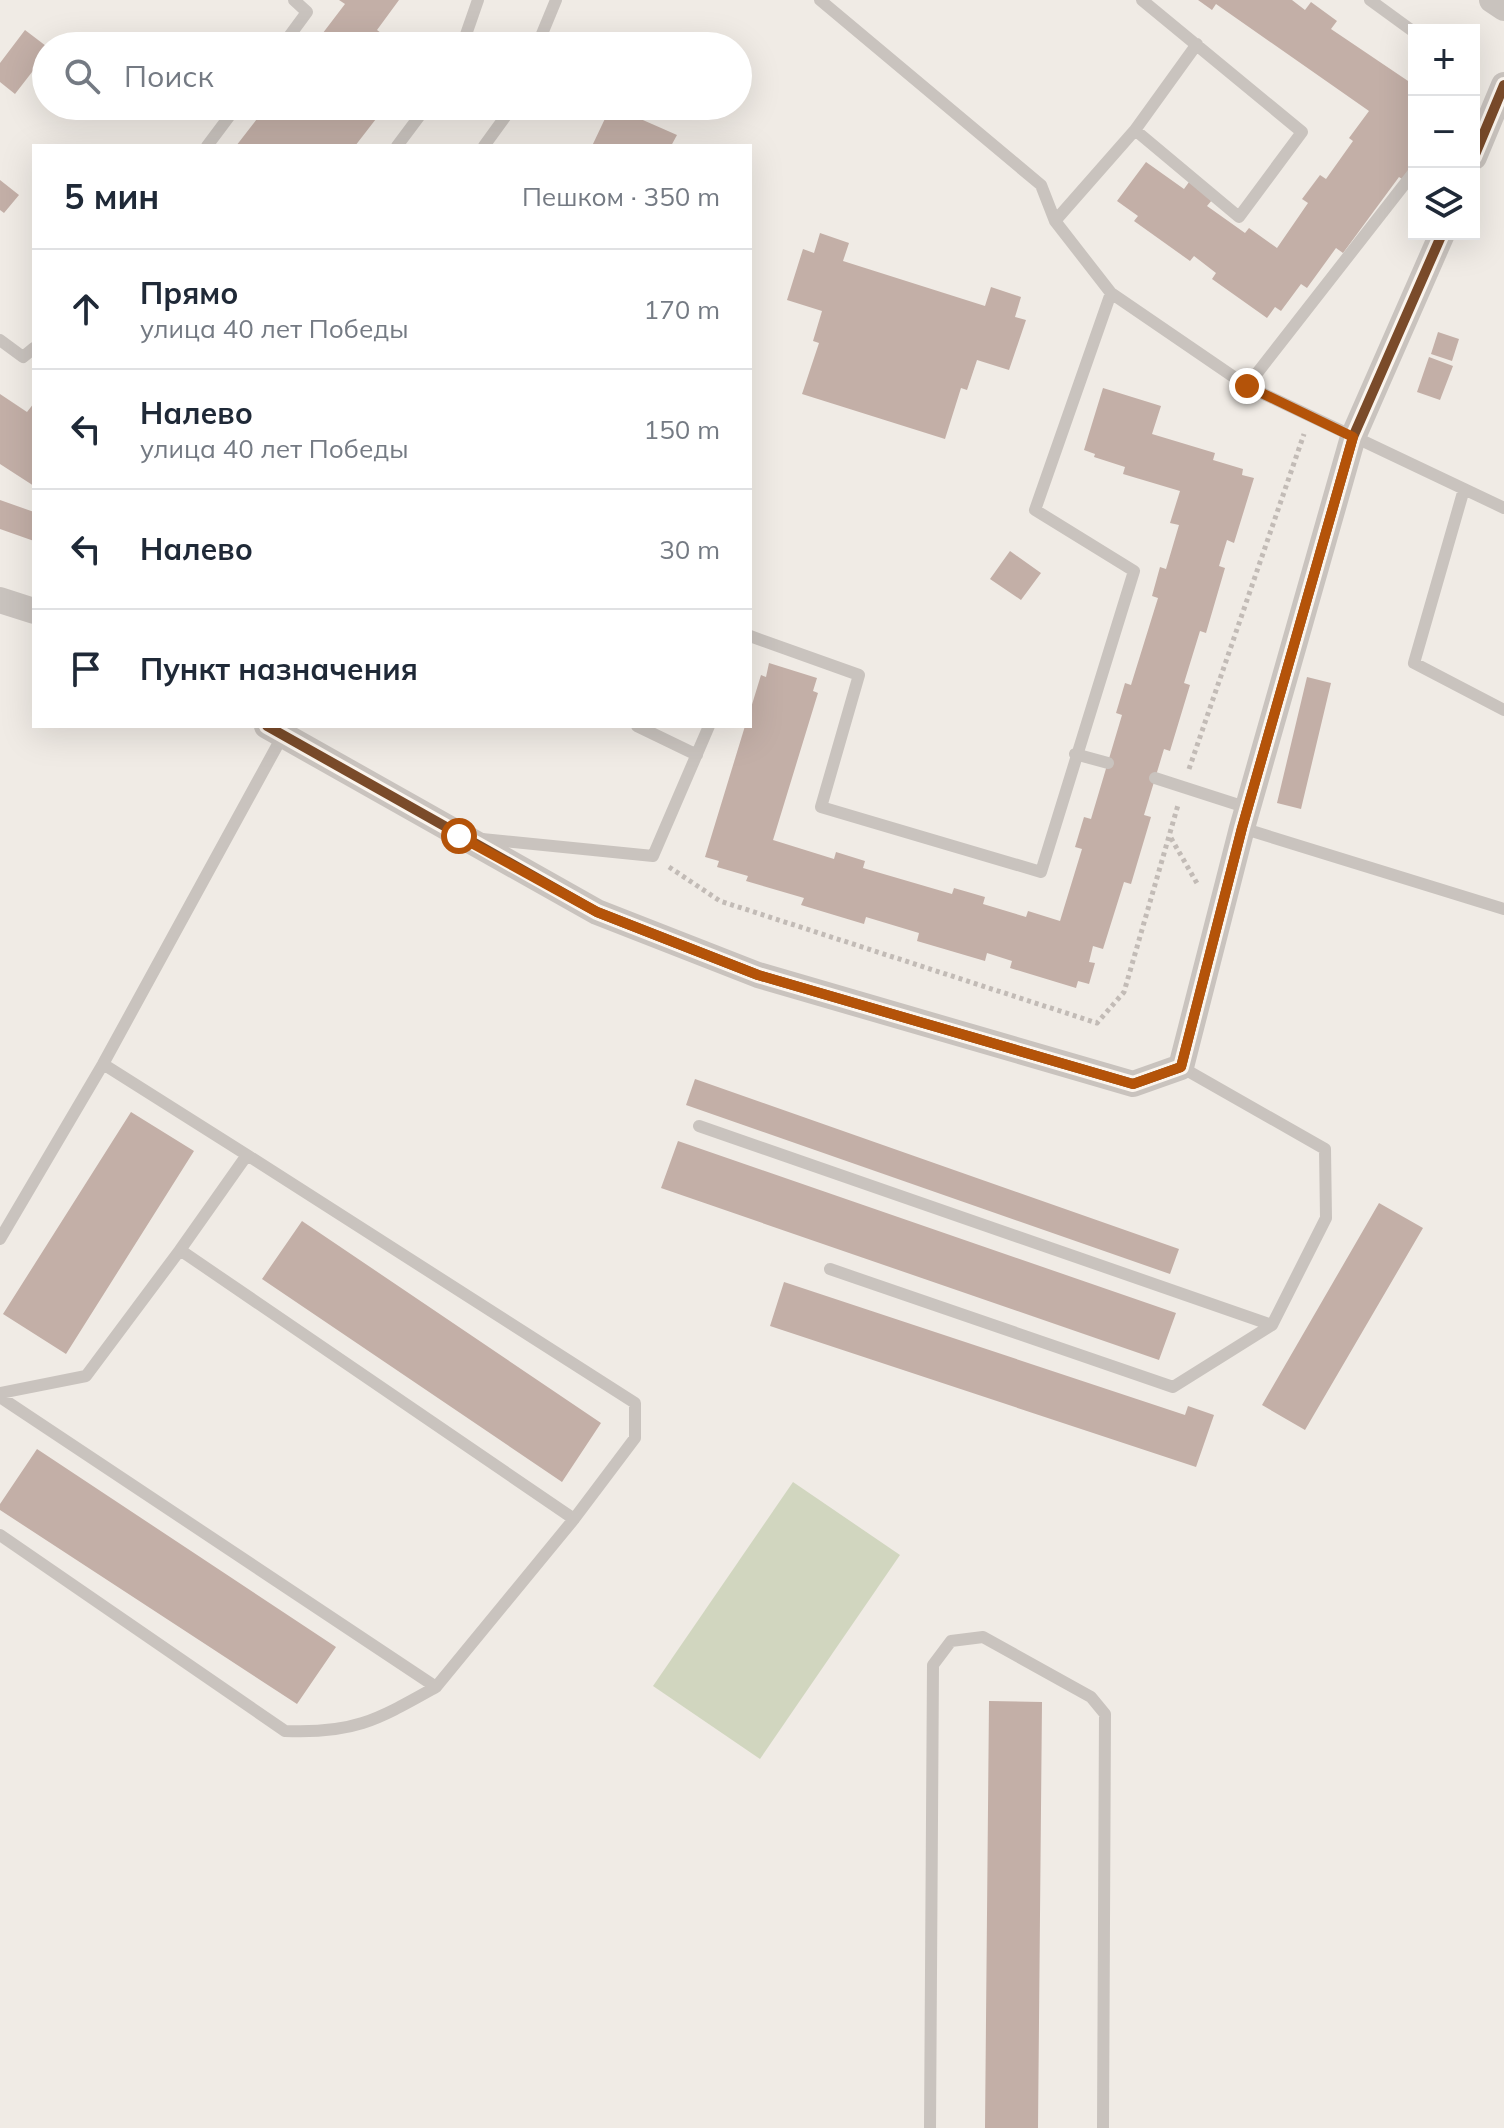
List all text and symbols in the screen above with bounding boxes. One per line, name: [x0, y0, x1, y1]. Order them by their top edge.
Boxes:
map controls: [1408, 24, 1480, 240]
button: +: [1408, 24, 1480, 96]
search box: [32, 32, 752, 120]
icon: search: [60, 54, 104, 98]
text: Поиск: [124, 57, 214, 95]
button: −: [1408, 96, 1480, 168]
button: layers: [1408, 168, 1480, 240]
text: 5 мин: [64, 175, 159, 218]
text: Пешком · 350 m: [522, 180, 720, 213]
text: Прямо: [140, 274, 238, 312]
icon: ahead: [64, 287, 108, 331]
text: 170 m: [644, 293, 720, 326]
text: улица 40 лет Победы: [140, 312, 409, 345]
route end: [1229, 368, 1265, 404]
text: Налево: [140, 394, 253, 432]
icon: left: [64, 407, 108, 451]
text: 150 m: [644, 413, 720, 446]
text: улица 40 лет Победы: [140, 432, 409, 465]
icon: left: [64, 527, 108, 571]
text: Налево: [140, 530, 253, 568]
text: 30 m: [659, 533, 720, 566]
icon: arrive: [64, 647, 108, 691]
text: Пункт назначения: [140, 650, 418, 688]
route start: [441, 818, 477, 854]

